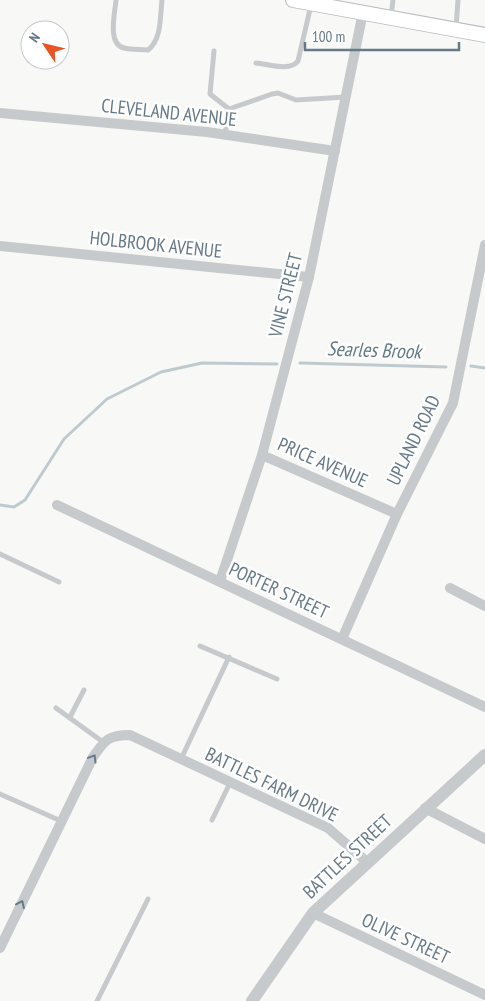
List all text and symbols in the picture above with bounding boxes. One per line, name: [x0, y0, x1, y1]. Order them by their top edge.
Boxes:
north arrow: [20, 20, 70, 70]
scale bar: [305, 20, 459, 52]
text: 100 m: [312, 27, 345, 46]
text: N: [25, 29, 44, 46]
street label: CLEVELAND AVENUE: [100, 93, 238, 131]
street label: HOLBROOK AVENUE: [89, 225, 223, 263]
street label: VINE STREET: [263, 250, 307, 341]
water label: Searles Brook: [326, 335, 424, 365]
street label: UPLAND ROAD: [381, 391, 445, 489]
street label: PRICE AVENUE: [274, 432, 372, 492]
street label: PORTER STREET: [225, 556, 333, 624]
street label: BATTLES FARM DRIVE: [202, 741, 342, 827]
one-way arrow: [86, 754, 96, 763]
street label: BATTLES STREET: [297, 808, 397, 903]
one-way arrow: [15, 900, 25, 909]
street label: OLIVE STREET: [358, 907, 454, 969]

